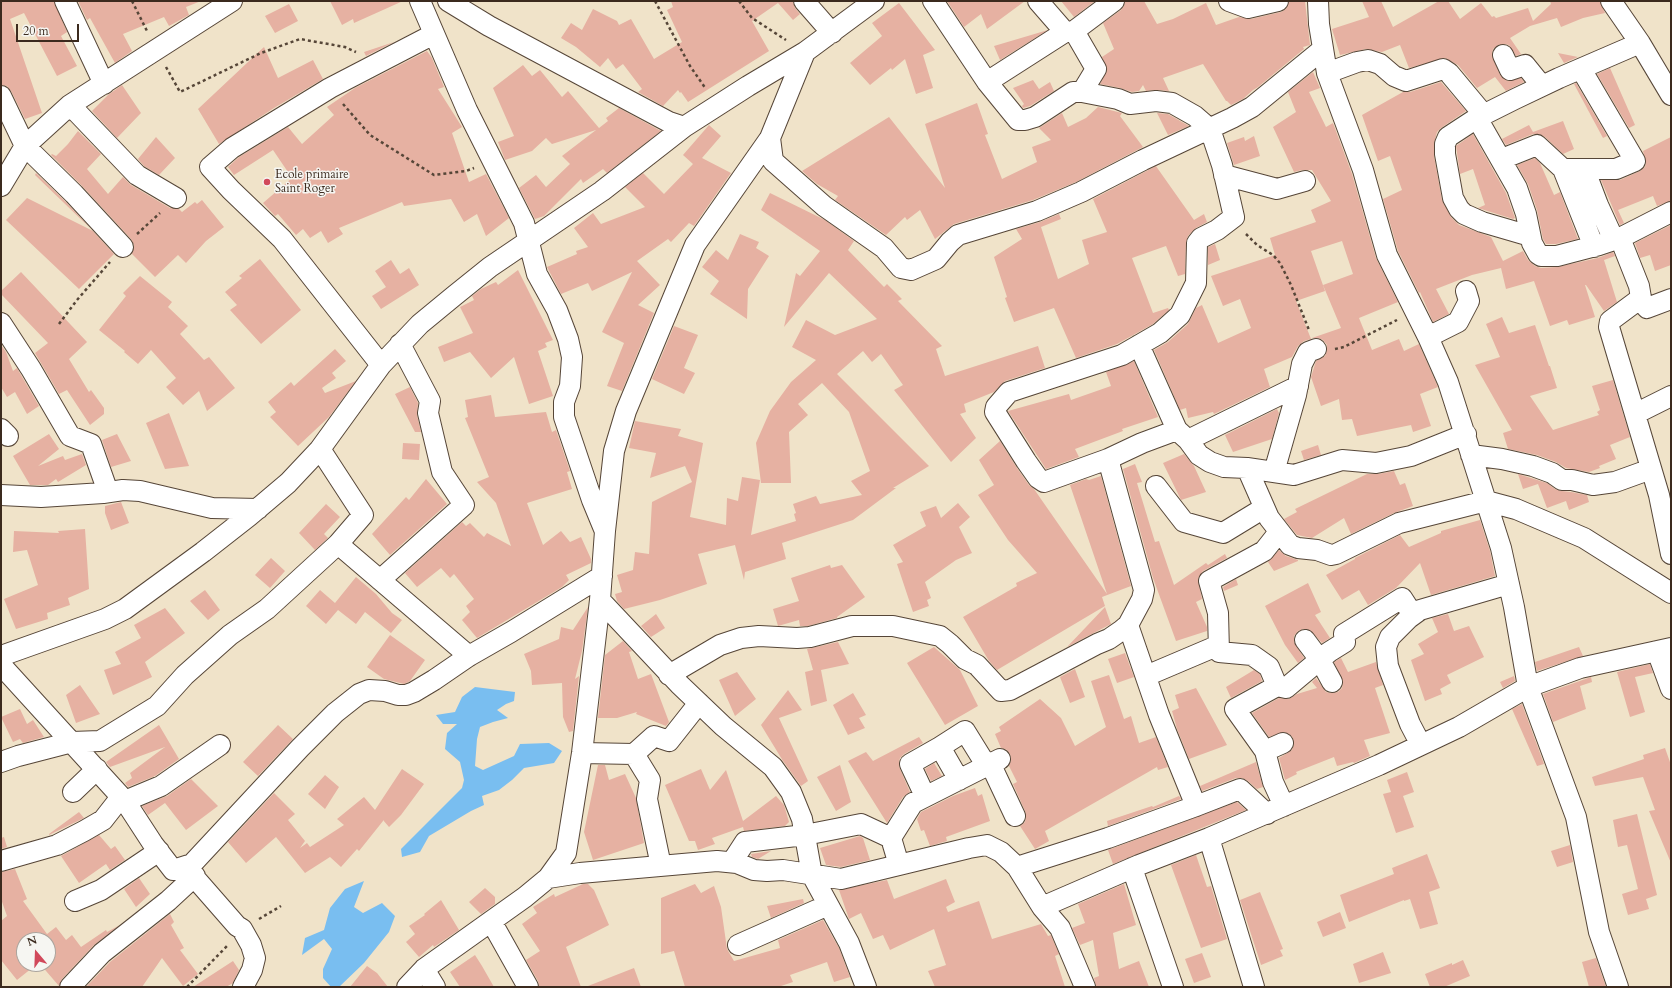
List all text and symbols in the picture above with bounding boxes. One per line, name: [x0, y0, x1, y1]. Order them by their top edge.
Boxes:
scale bar: [18, 16, 81, 42]
text: 20 m: [23, 23, 49, 39]
place label: Ecole primaire Saint Roger: [275, 168, 349, 196]
marker: Ecole primaire Saint Roger: [262, 177, 272, 187]
north arrow: [16, 932, 56, 972]
text: N: [25, 932, 39, 950]

